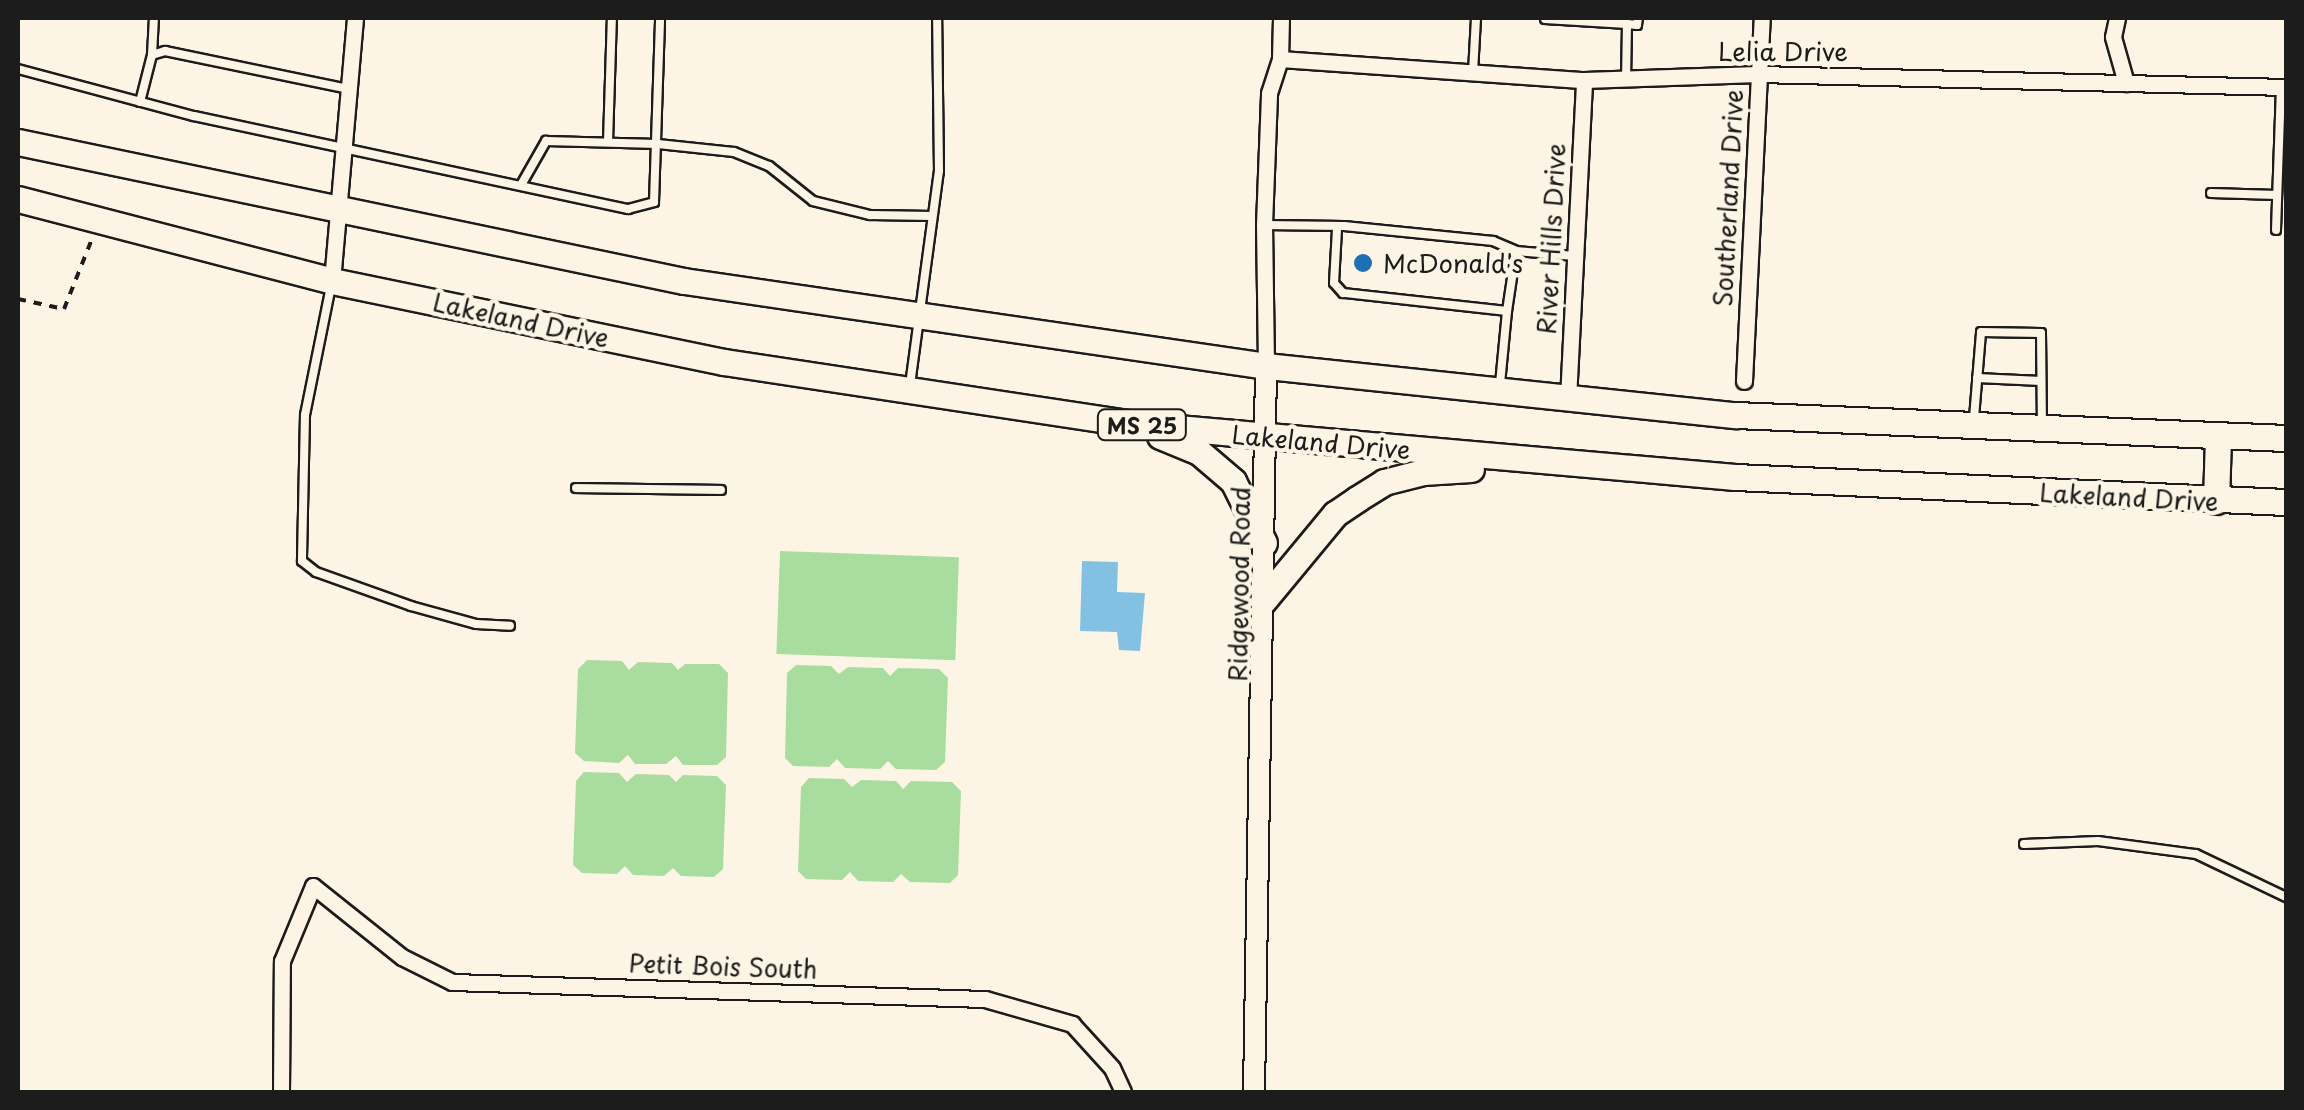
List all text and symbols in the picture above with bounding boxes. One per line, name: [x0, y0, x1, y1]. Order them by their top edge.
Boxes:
street label: Lelia Drive: [1718, 36, 1848, 66]
street label: Southerland Drive: [1707, 88, 1749, 308]
street label: River Hills Drive: [1531, 142, 1571, 336]
place label: McDonald's: [1383, 248, 1523, 278]
marker: McDonald's: [1352, 252, 1374, 274]
street label: Lakeland Drive: [430, 287, 612, 353]
road number: MS 25: [1094, 408, 1190, 442]
street label: Lakeland Drive: [1230, 419, 1412, 465]
street label: Lakeland Drive: [2038, 477, 2220, 517]
street label: Ridgewood Road: [1222, 486, 1256, 682]
street label: Petit Bois South: [627, 948, 819, 984]

